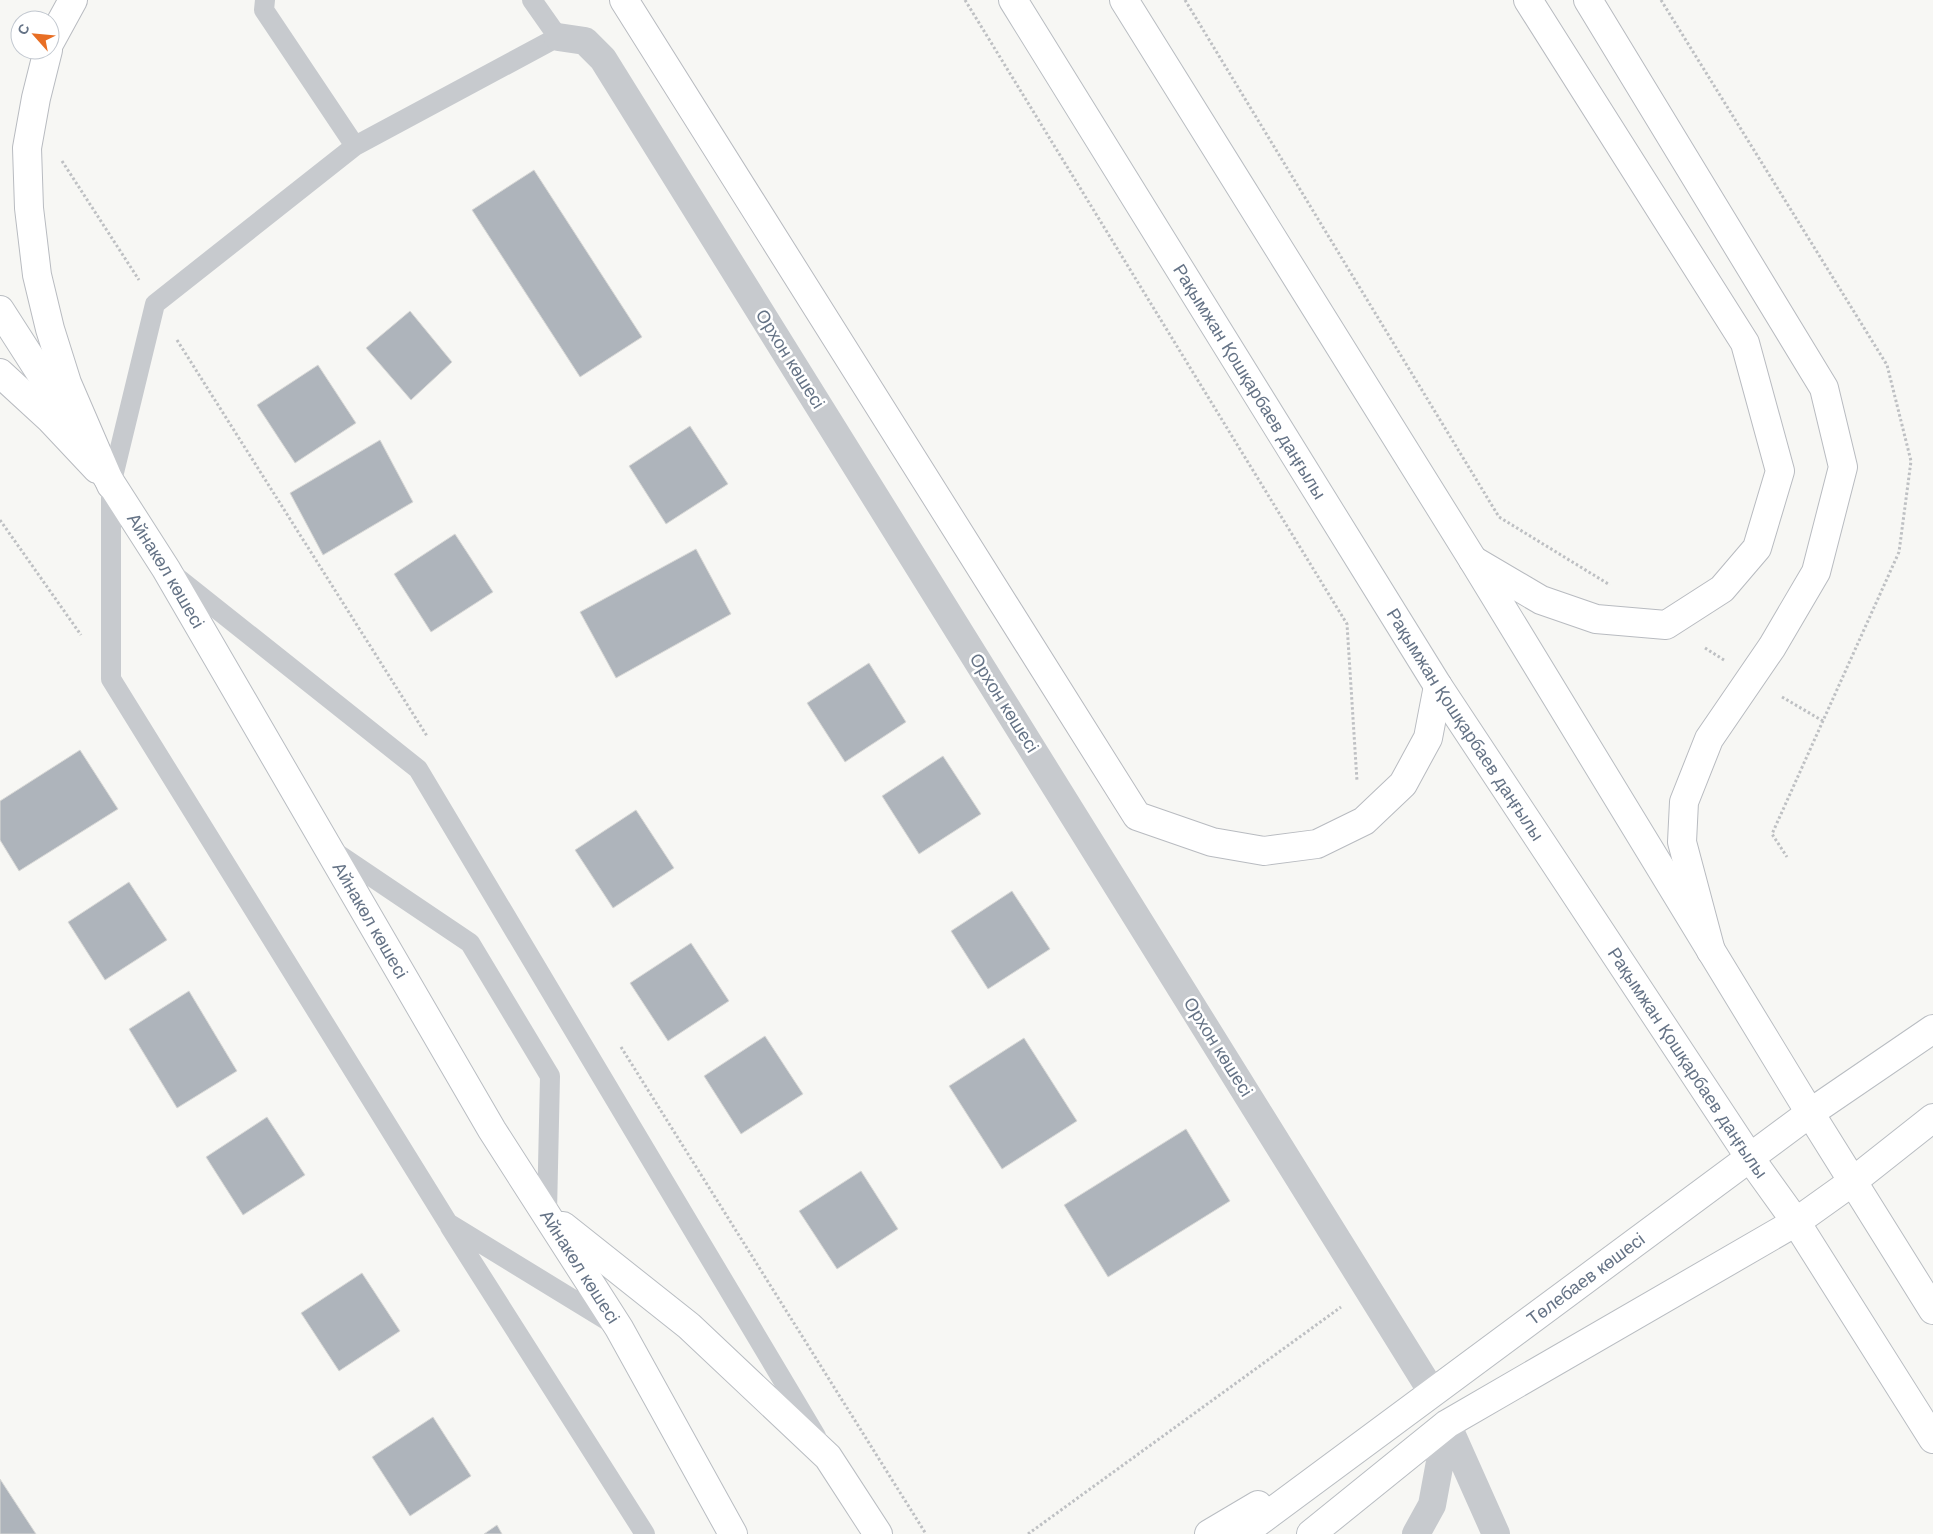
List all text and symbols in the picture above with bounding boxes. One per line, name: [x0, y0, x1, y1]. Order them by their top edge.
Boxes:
north arrow: [10, 10, 60, 60]
text: С: [14, 21, 33, 37]
street label: Рақымжан Қошқарбаев даңғылы: [1169, 261, 1330, 503]
street label: Орхон көшесі: [752, 306, 828, 412]
street label: Айнакөл көшесі: [123, 510, 208, 632]
street label: Рақымжан Қошқарбаев даңғылы: [1383, 605, 1547, 844]
street label: Орхон көшесі: [966, 650, 1042, 756]
street label: Айнакөл көшесі: [329, 859, 412, 982]
street label: Рақымжан Қошқарбаев даңғылы: [1604, 944, 1771, 1182]
street label: Орхон көшесі: [1180, 994, 1256, 1100]
street label: Айнакөл көшесі: [536, 1206, 623, 1327]
street label: Төлебаев көшесі: [1523, 1229, 1649, 1329]

